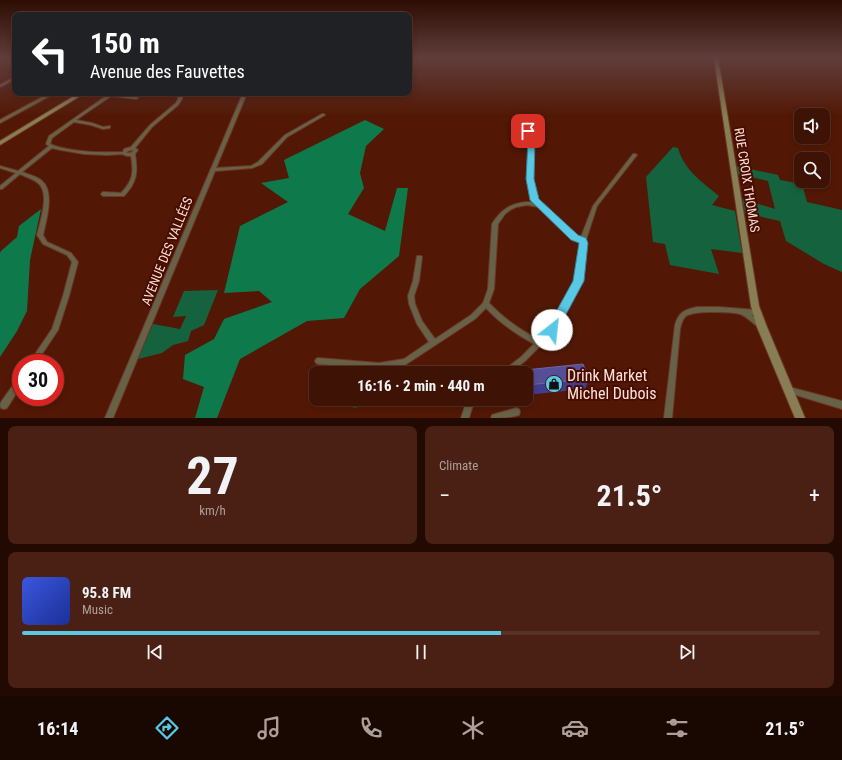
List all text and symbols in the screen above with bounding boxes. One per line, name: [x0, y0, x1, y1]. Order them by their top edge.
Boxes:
text: 150 m: [90, 27, 160, 60]
icon: left: [24, 28, 76, 80]
text: Avenue des Fauvettes: [90, 61, 245, 82]
map controls: [794, 108, 830, 188]
button: sound: [794, 108, 830, 144]
pin: [511, 114, 545, 148]
icon: arrive: [517, 120, 539, 142]
street label: RUE CROIX THOMAS: [731, 127, 763, 234]
button: search: [794, 152, 830, 188]
street label: AVENUE DES VALLÉES: [138, 194, 196, 307]
position arrow: [531, 309, 573, 351]
speed limit sign: 30: [12, 354, 64, 406]
place label: Drink Market Michel Dubois: [567, 366, 656, 403]
shop icon: Drink Market Michel Dubois: [544, 374, 564, 394]
text: 16:16 · 2 min · 440 m: [357, 377, 485, 395]
text: 27: [186, 446, 239, 507]
text: Climate: [439, 458, 478, 473]
text: 21.5°: [597, 478, 662, 513]
text: −: [439, 483, 450, 508]
text: +: [809, 483, 820, 508]
text: km/h: [199, 503, 226, 518]
text: 95.8 FM: [82, 584, 131, 602]
text: Music: [82, 602, 113, 617]
icon: previous: [144, 641, 166, 663]
icon: pause: [410, 641, 432, 663]
icon: next: [676, 641, 698, 663]
icon: directions: [153, 714, 181, 742]
icon: music: [255, 714, 283, 742]
icon: phone: [357, 714, 385, 742]
icon: climate: [459, 714, 487, 742]
icon: car: [561, 714, 589, 742]
icon: filters: [663, 714, 691, 742]
text: 16:14: [37, 718, 78, 739]
text: 21.5°: [765, 718, 805, 739]

